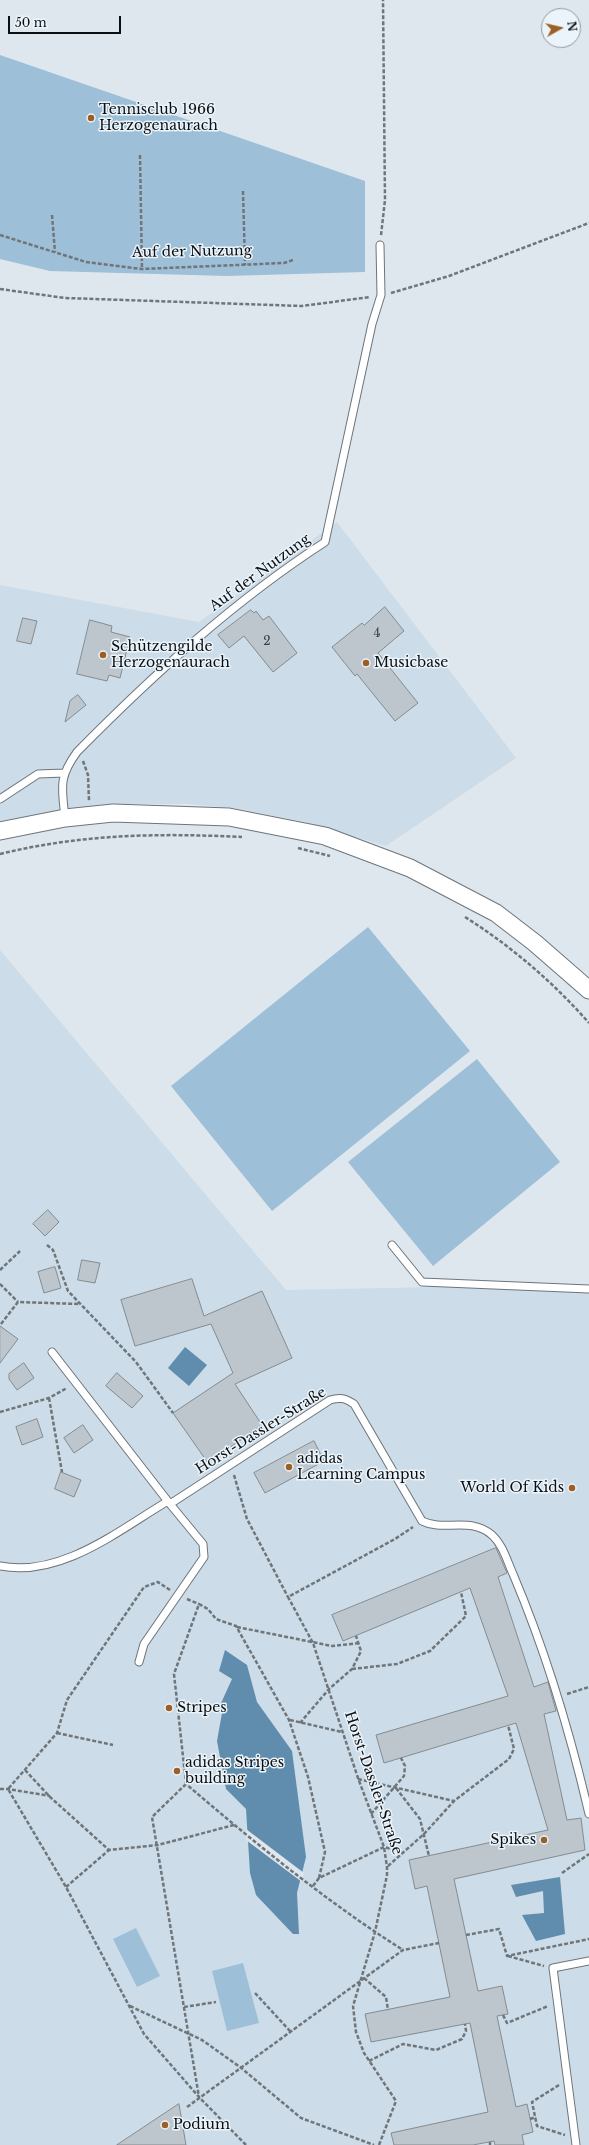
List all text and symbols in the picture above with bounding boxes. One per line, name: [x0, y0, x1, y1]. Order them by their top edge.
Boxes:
scale bar: [10, 8, 123, 34]
north arrow: [541, 8, 581, 48]
text: 50 m: [15, 15, 47, 30]
text: N: [564, 20, 580, 33]
place label: Tennisclub 1966 Herzogenaurach: [99, 102, 218, 134]
marker: Tennisclub 1966 Herzogenaurach: [86, 113, 96, 123]
street label: Auf der Nutzung: [132, 243, 252, 261]
street label: Auf der Nutzung: [206, 531, 314, 615]
house number: 4: [373, 627, 381, 641]
house number: 2: [263, 635, 271, 649]
place label: Schützengilde Herzogenaurach: [111, 639, 230, 672]
marker: Schützengilde Herzogenaurach: [98, 650, 108, 660]
place label: Musicbase: [374, 655, 448, 671]
marker: Musicbase: [361, 658, 371, 668]
street label: Horst-Dassler-Straße: [193, 1384, 329, 1478]
place label: adidas Learning Campus: [297, 1451, 425, 1484]
marker: adidas Learning Campus: [284, 1462, 294, 1472]
place label: World Of Kids: [460, 1480, 564, 1496]
marker: World Of Kids: [567, 1483, 577, 1493]
place label: Stripes: [177, 1700, 227, 1716]
marker: Stripes: [164, 1703, 174, 1713]
street label: Horst-Dassler-Straße: [341, 1709, 405, 1857]
place label: adidas Stripes building: [185, 1755, 284, 1788]
marker: adidas Stripes building: [172, 1766, 182, 1776]
place label: Spikes: [490, 1832, 536, 1848]
marker: Spikes: [539, 1835, 549, 1845]
place label: Podium: [173, 2117, 230, 2133]
marker: Podium: [160, 2120, 170, 2130]

